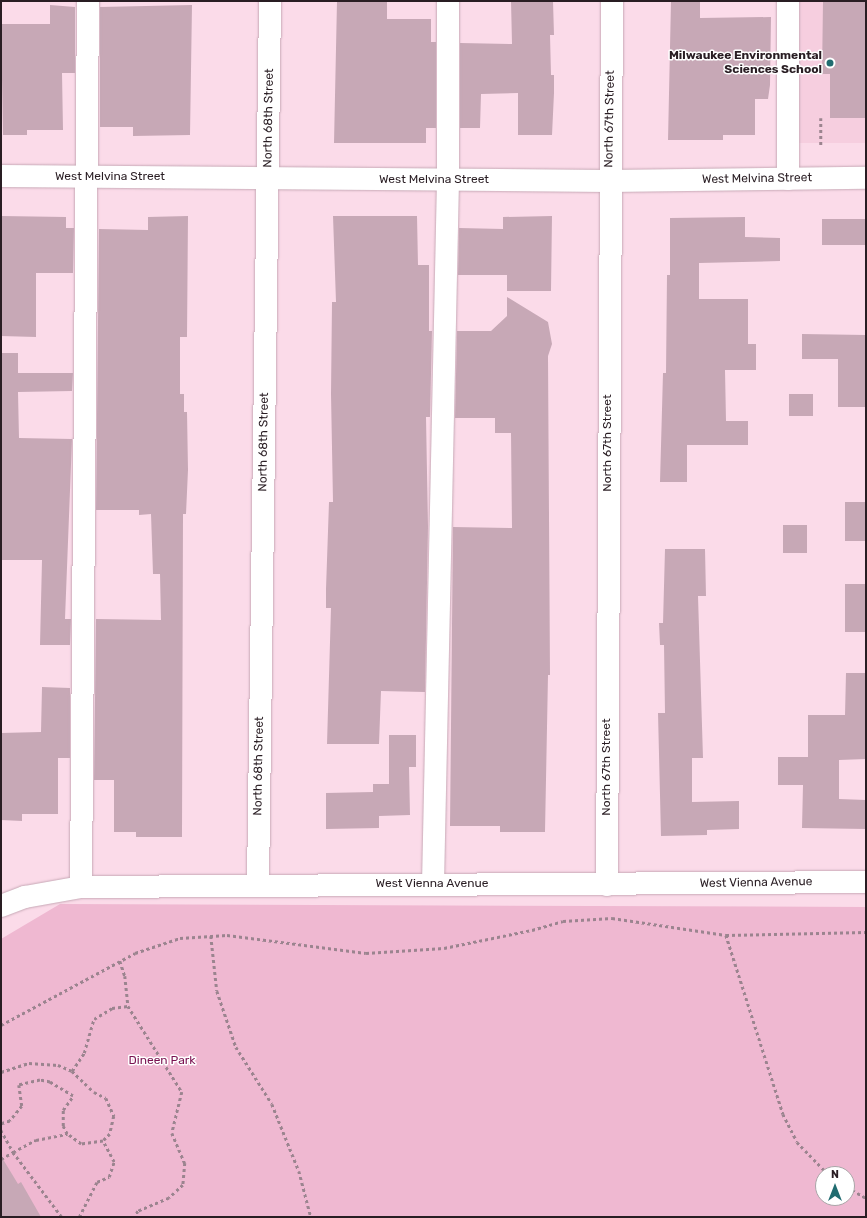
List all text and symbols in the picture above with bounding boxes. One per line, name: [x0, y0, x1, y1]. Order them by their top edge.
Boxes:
place label: Milwaukee Environmental Sciences School: [669, 49, 822, 77]
marker: Milwaukee Environmental Sciences School: [825, 58, 835, 68]
street label: North 68th Street: [261, 68, 277, 168]
street label: North 67th Street: [602, 70, 618, 168]
street label: West Melvina Street: [55, 170, 165, 184]
street label: West Melvina Street: [702, 171, 812, 187]
street label: West Melvina Street: [379, 173, 489, 187]
street label: North 68th Street: [256, 392, 272, 492]
street label: North 67th Street: [601, 394, 615, 492]
street label: North 68th Street: [251, 716, 267, 816]
street label: North 67th Street: [600, 718, 614, 816]
street label: West Vienna Avenue: [699, 875, 813, 891]
street label: West Vienna Avenue: [375, 877, 489, 891]
park label: Dineen Park: [128, 1054, 196, 1068]
north arrow: [815, 1166, 855, 1206]
text: N: [831, 1168, 839, 1181]

